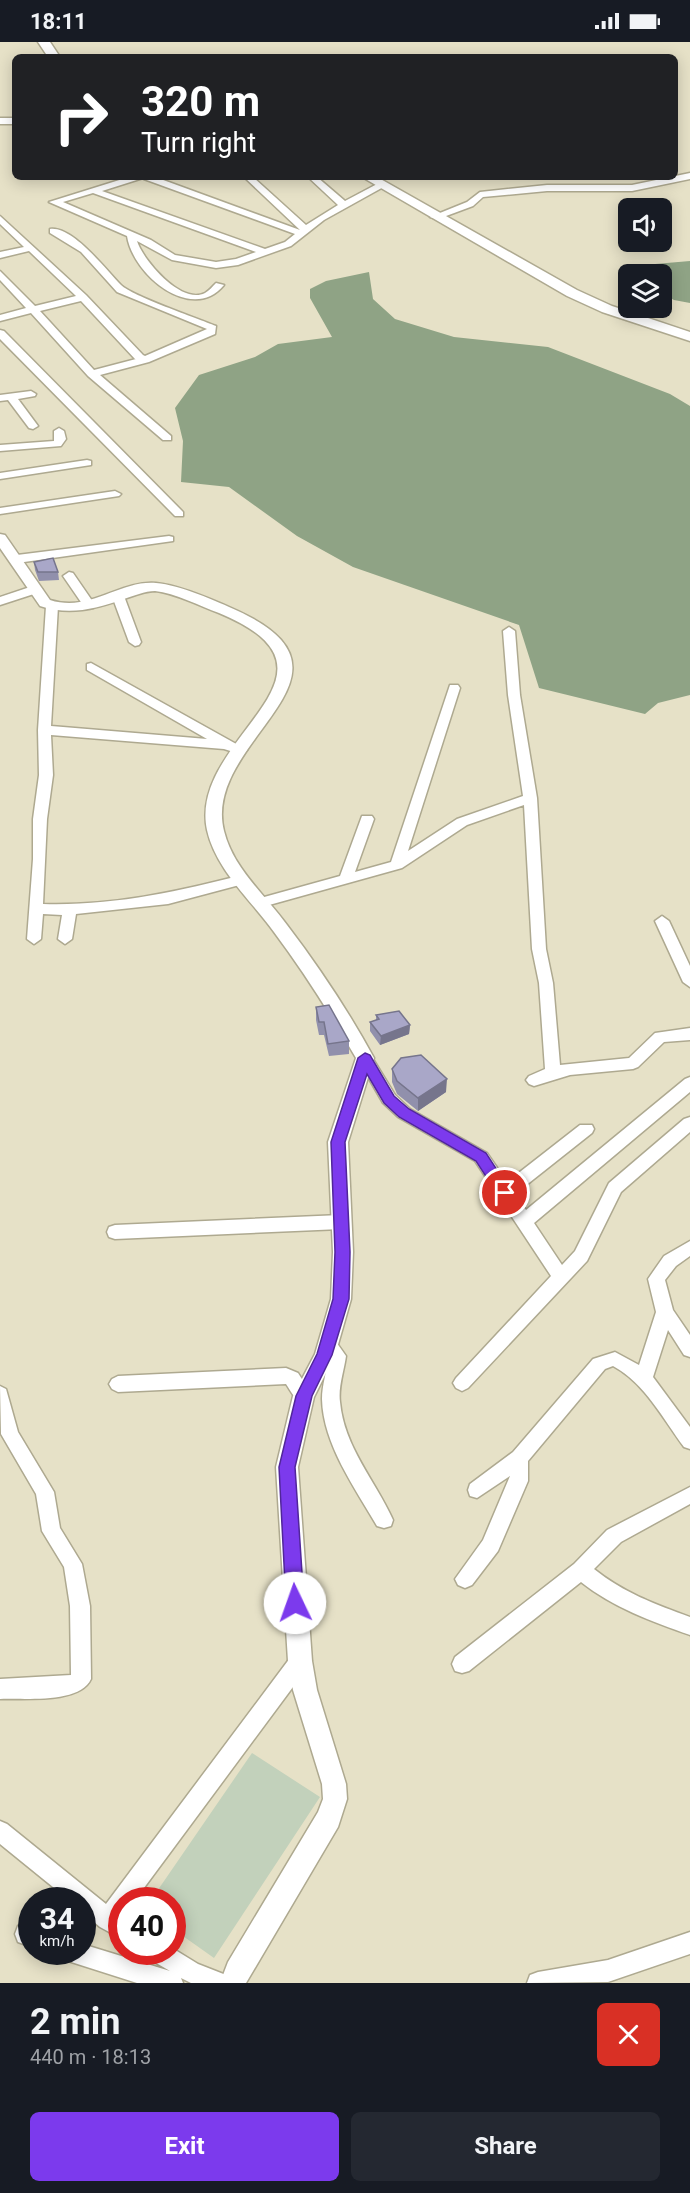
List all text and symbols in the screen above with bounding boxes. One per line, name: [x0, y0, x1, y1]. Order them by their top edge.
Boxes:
text: 18:11: [30, 9, 87, 34]
text: 320 m: [141, 77, 260, 126]
icon: right: [42, 78, 120, 156]
text: Turn right: [141, 127, 256, 159]
map controls: [618, 198, 672, 318]
button: sound: [618, 198, 672, 252]
button: layers: [618, 264, 672, 318]
pin: [479, 1167, 530, 1218]
icon: arrive: [488, 1176, 521, 1209]
position arrow: [263, 1571, 327, 1635]
speed limit sign: 40: [108, 1887, 186, 1965]
text: 34: [40, 1901, 74, 1936]
text: km/h: [39, 1932, 75, 1950]
text: 2 min: [30, 2001, 121, 2043]
button: close: [597, 2003, 660, 2066]
text: 440 m · 18:13: [30, 2045, 151, 2069]
button: Exit: [30, 2112, 339, 2181]
button: Share: [351, 2112, 660, 2181]

